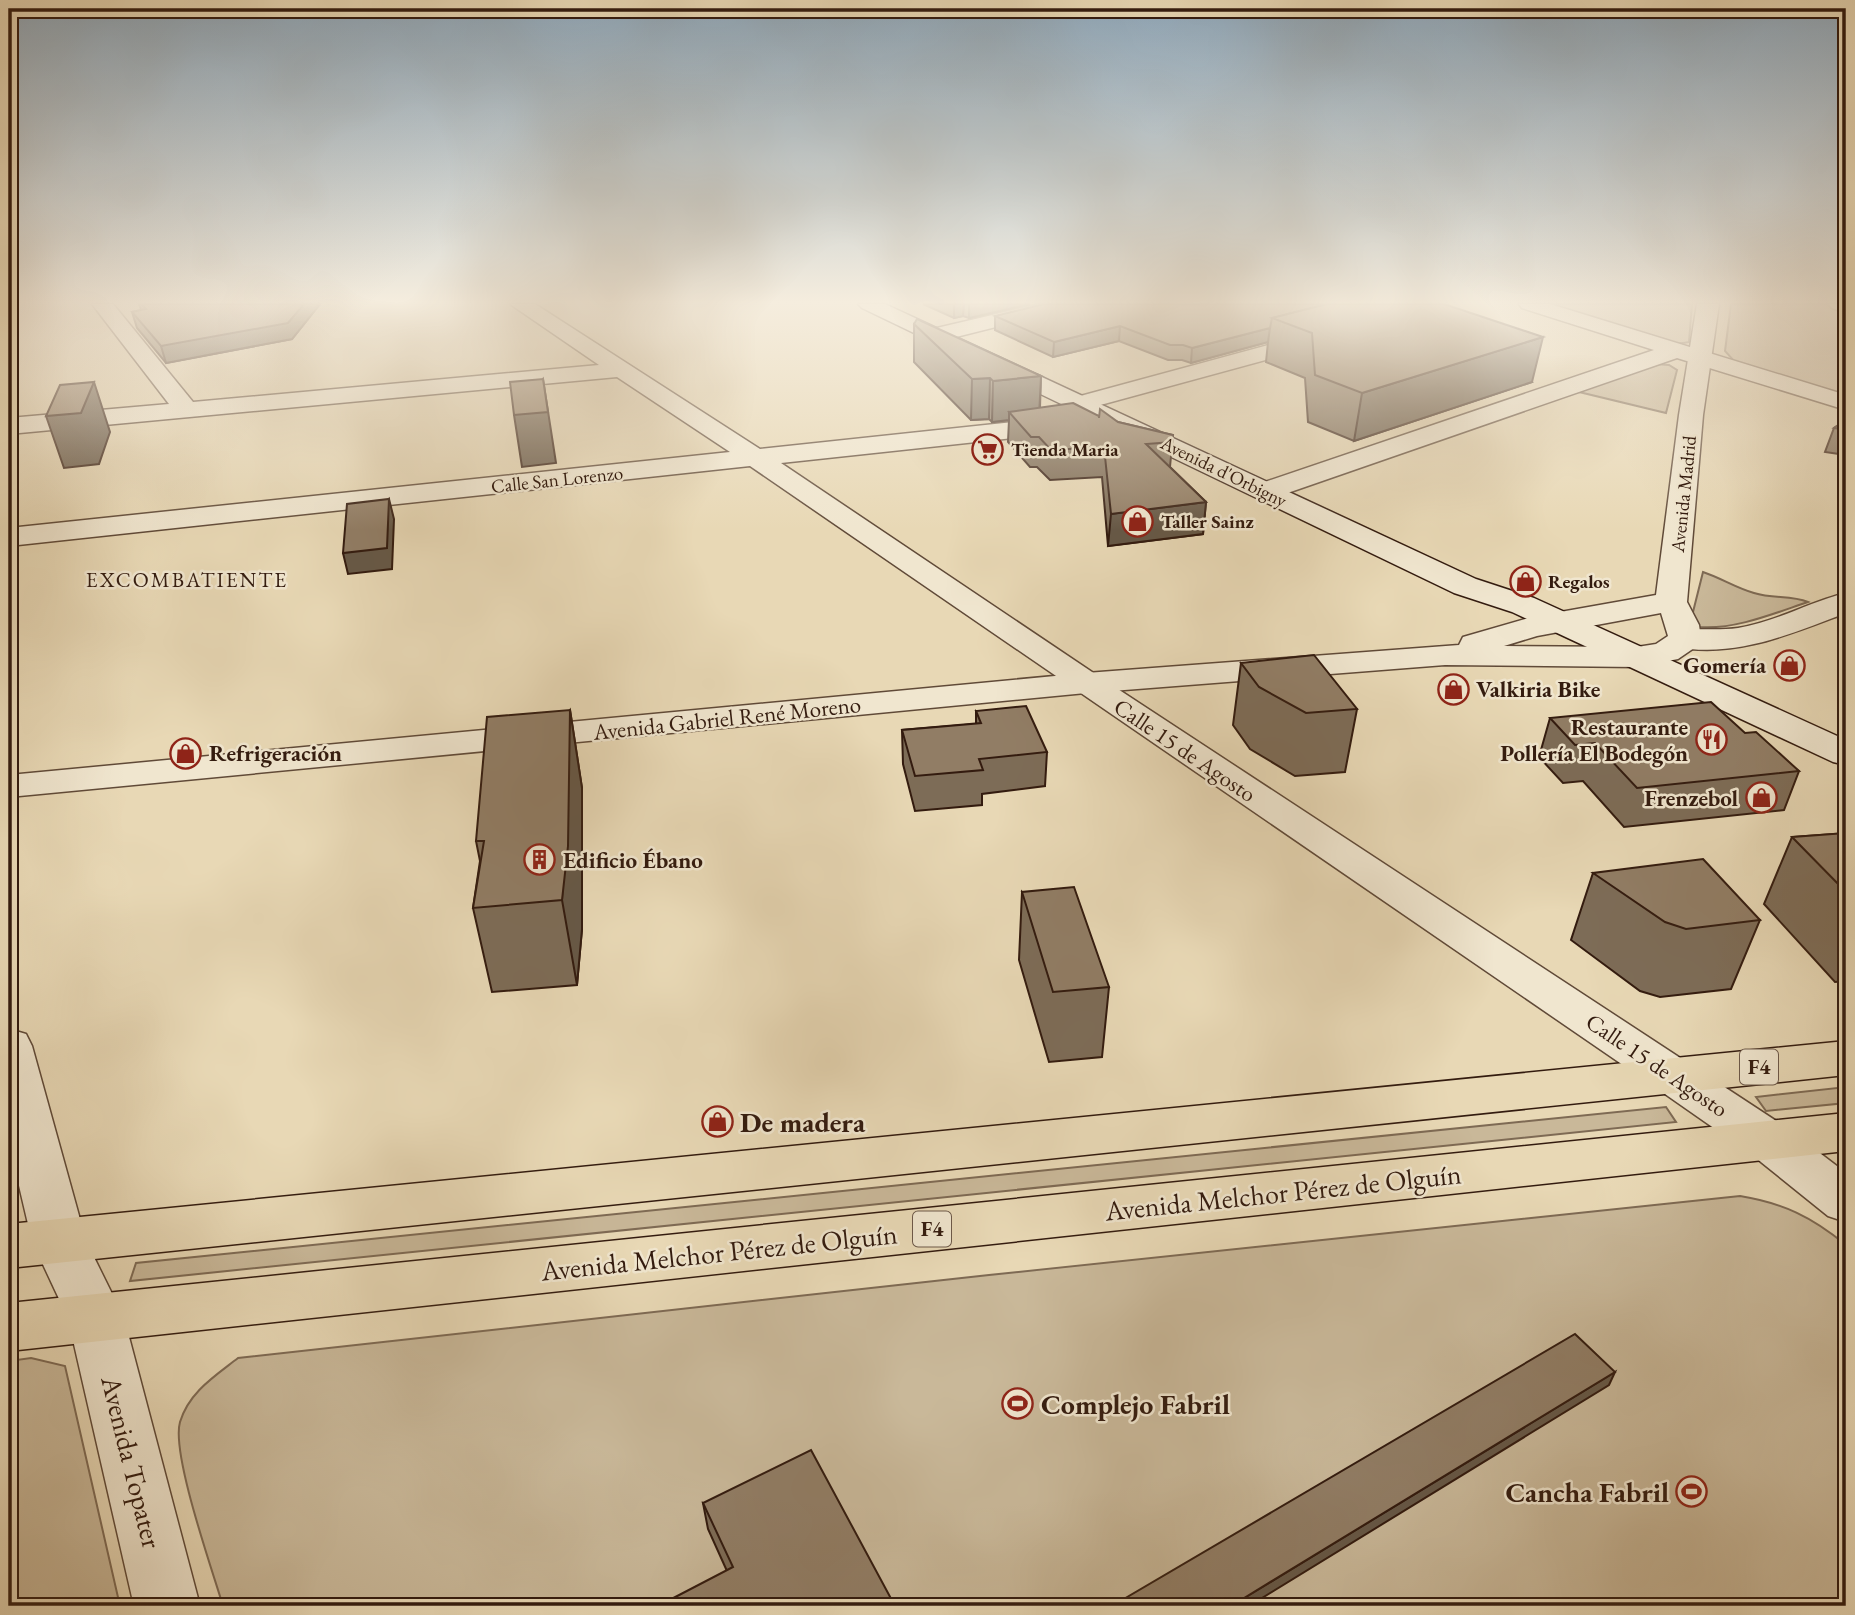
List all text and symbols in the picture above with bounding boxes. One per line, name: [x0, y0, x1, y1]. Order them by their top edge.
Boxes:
street label: Avenida d'Orbigny: [1156, 430, 1292, 513]
supermarket icon: Tienda Maria: [971, 432, 1005, 466]
street label: Avenida Madrid: [1665, 434, 1702, 555]
place label: Tienda Maria: [1011, 437, 1119, 462]
street label: Calle San Lorenzo: [490, 460, 624, 499]
shop icon: Taller Sainz: [1121, 504, 1155, 538]
place label: Taller Sainz: [1161, 509, 1254, 534]
shop icon: Regalos: [1508, 564, 1542, 598]
district label: EXCOMBATIENTE: [86, 566, 288, 593]
place label: Regalos: [1548, 569, 1610, 594]
shop icon: Gomería: [1772, 648, 1806, 682]
place label: Gomería: [1683, 650, 1767, 680]
shop icon: Valkiria Bike: [1436, 672, 1470, 706]
place label: Valkiria Bike: [1476, 674, 1601, 704]
street label: Avenida Gabriel René Moreno: [591, 689, 862, 747]
street label: Calle 15 de Agosto: [1108, 691, 1262, 809]
place label: Restaurante Pollería El Bodegón: [1500, 712, 1688, 768]
restaurant icon: Restaurante Pollería El Bodegón: [1694, 723, 1728, 757]
shop icon: Refrigeración: [169, 736, 203, 770]
place label: Refrigeración: [209, 738, 342, 768]
shop icon: Frenzebol: [1744, 781, 1778, 815]
place label: Frenzebol: [1644, 783, 1738, 813]
building icon: Edificio Ébano: [523, 843, 557, 877]
place label: Edificio Ébano: [563, 845, 703, 875]
street label: Calle 15 de Agosto: [1580, 1006, 1734, 1124]
road number: F4: [1740, 1050, 1778, 1084]
place label: De madera: [740, 1104, 866, 1140]
shop icon: De madera: [700, 1105, 734, 1139]
street label: Avenida Melchor Pérez de Olguín: [1102, 1155, 1463, 1229]
road number: F4: [913, 1212, 951, 1246]
street label: Avenida Melchor Pérez de Olguín: [538, 1215, 899, 1289]
street label: Avenida Topater: [93, 1371, 171, 1553]
place label: Complejo Fabril: [1041, 1386, 1230, 1422]
sports icon: Complejo Fabril: [1001, 1387, 1035, 1421]
place label: Cancha Fabril: [1506, 1474, 1669, 1510]
sports icon: Cancha Fabril: [1675, 1475, 1709, 1509]

